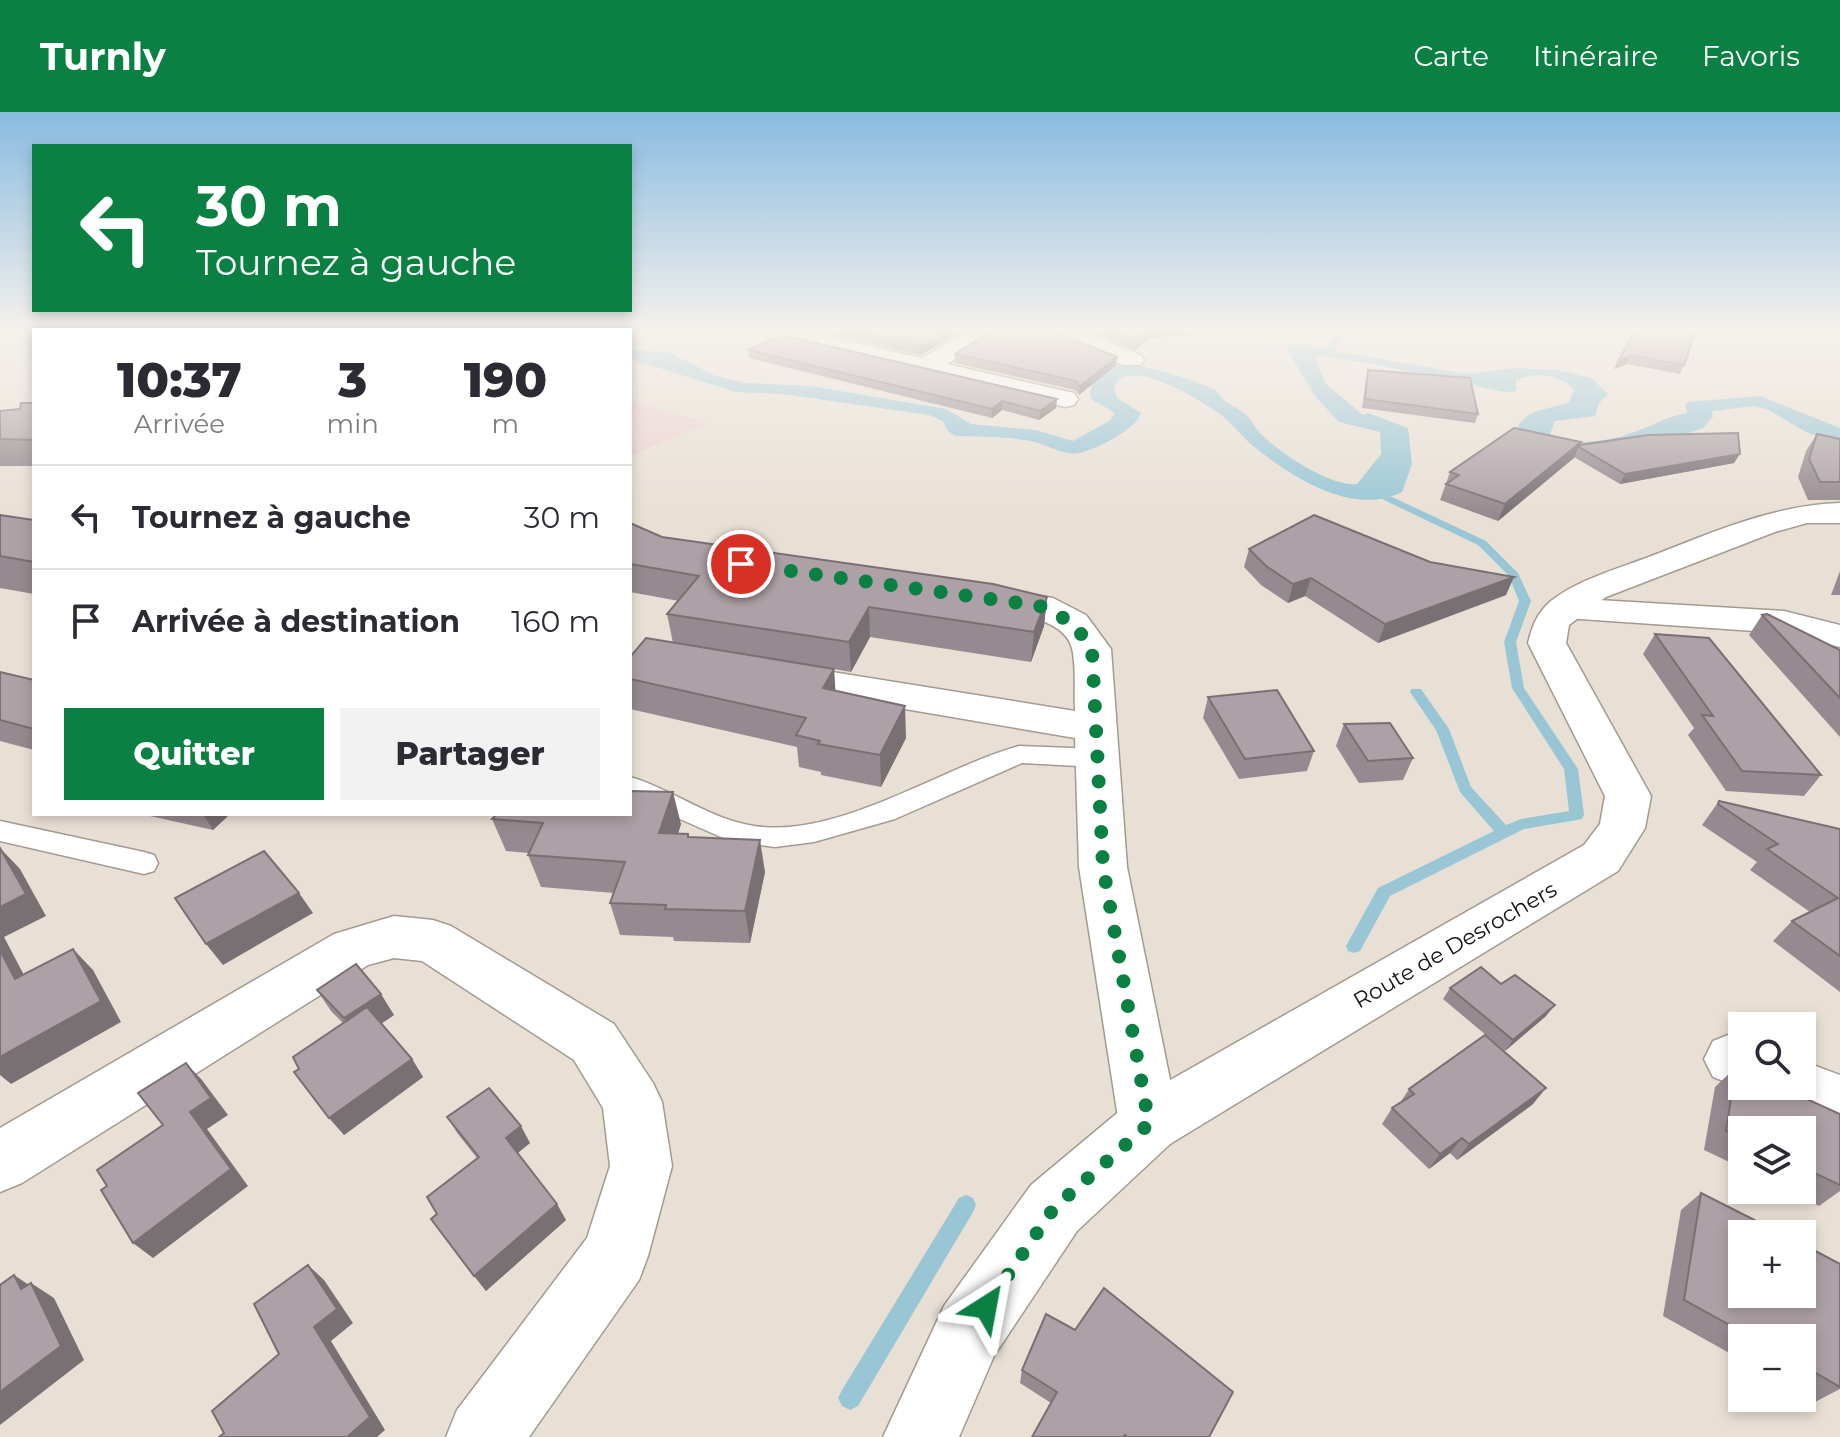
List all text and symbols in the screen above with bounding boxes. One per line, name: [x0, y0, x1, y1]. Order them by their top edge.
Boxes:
text: Turnly: [40, 33, 166, 80]
text: Carte: [1413, 39, 1489, 73]
text: Itinéraire: [1533, 39, 1658, 73]
text: Favoris: [1702, 39, 1800, 73]
text: 30 m: [196, 172, 342, 240]
icon: left: [64, 176, 168, 280]
text: Tournez à gauche: [196, 240, 516, 284]
text: 10:37: [117, 351, 242, 409]
text: 3: [338, 351, 367, 409]
text: 190: [464, 351, 547, 409]
text: Arrivée: [134, 408, 225, 440]
text: min: [327, 408, 379, 440]
text: m: [492, 408, 519, 440]
icon: left: [64, 495, 108, 539]
text: Tournez à gauche: [132, 499, 411, 536]
text: 30 m: [524, 499, 600, 536]
pin: [707, 530, 775, 598]
icon: arrive: [719, 542, 763, 586]
icon: arrive: [64, 599, 108, 643]
text: Arrivée à destination: [132, 603, 460, 640]
text: 160 m: [511, 603, 600, 640]
button: Quitter: [64, 708, 324, 800]
button: Partager: [340, 708, 600, 800]
street label: Route de Desrochers: [1348, 876, 1562, 1014]
map controls: [1728, 1012, 1816, 1412]
button: search: [1728, 1012, 1816, 1100]
button: layers: [1728, 1116, 1816, 1204]
button: +: [1728, 1220, 1816, 1308]
position arrow: [944, 1265, 1028, 1349]
button: −: [1728, 1324, 1816, 1412]

